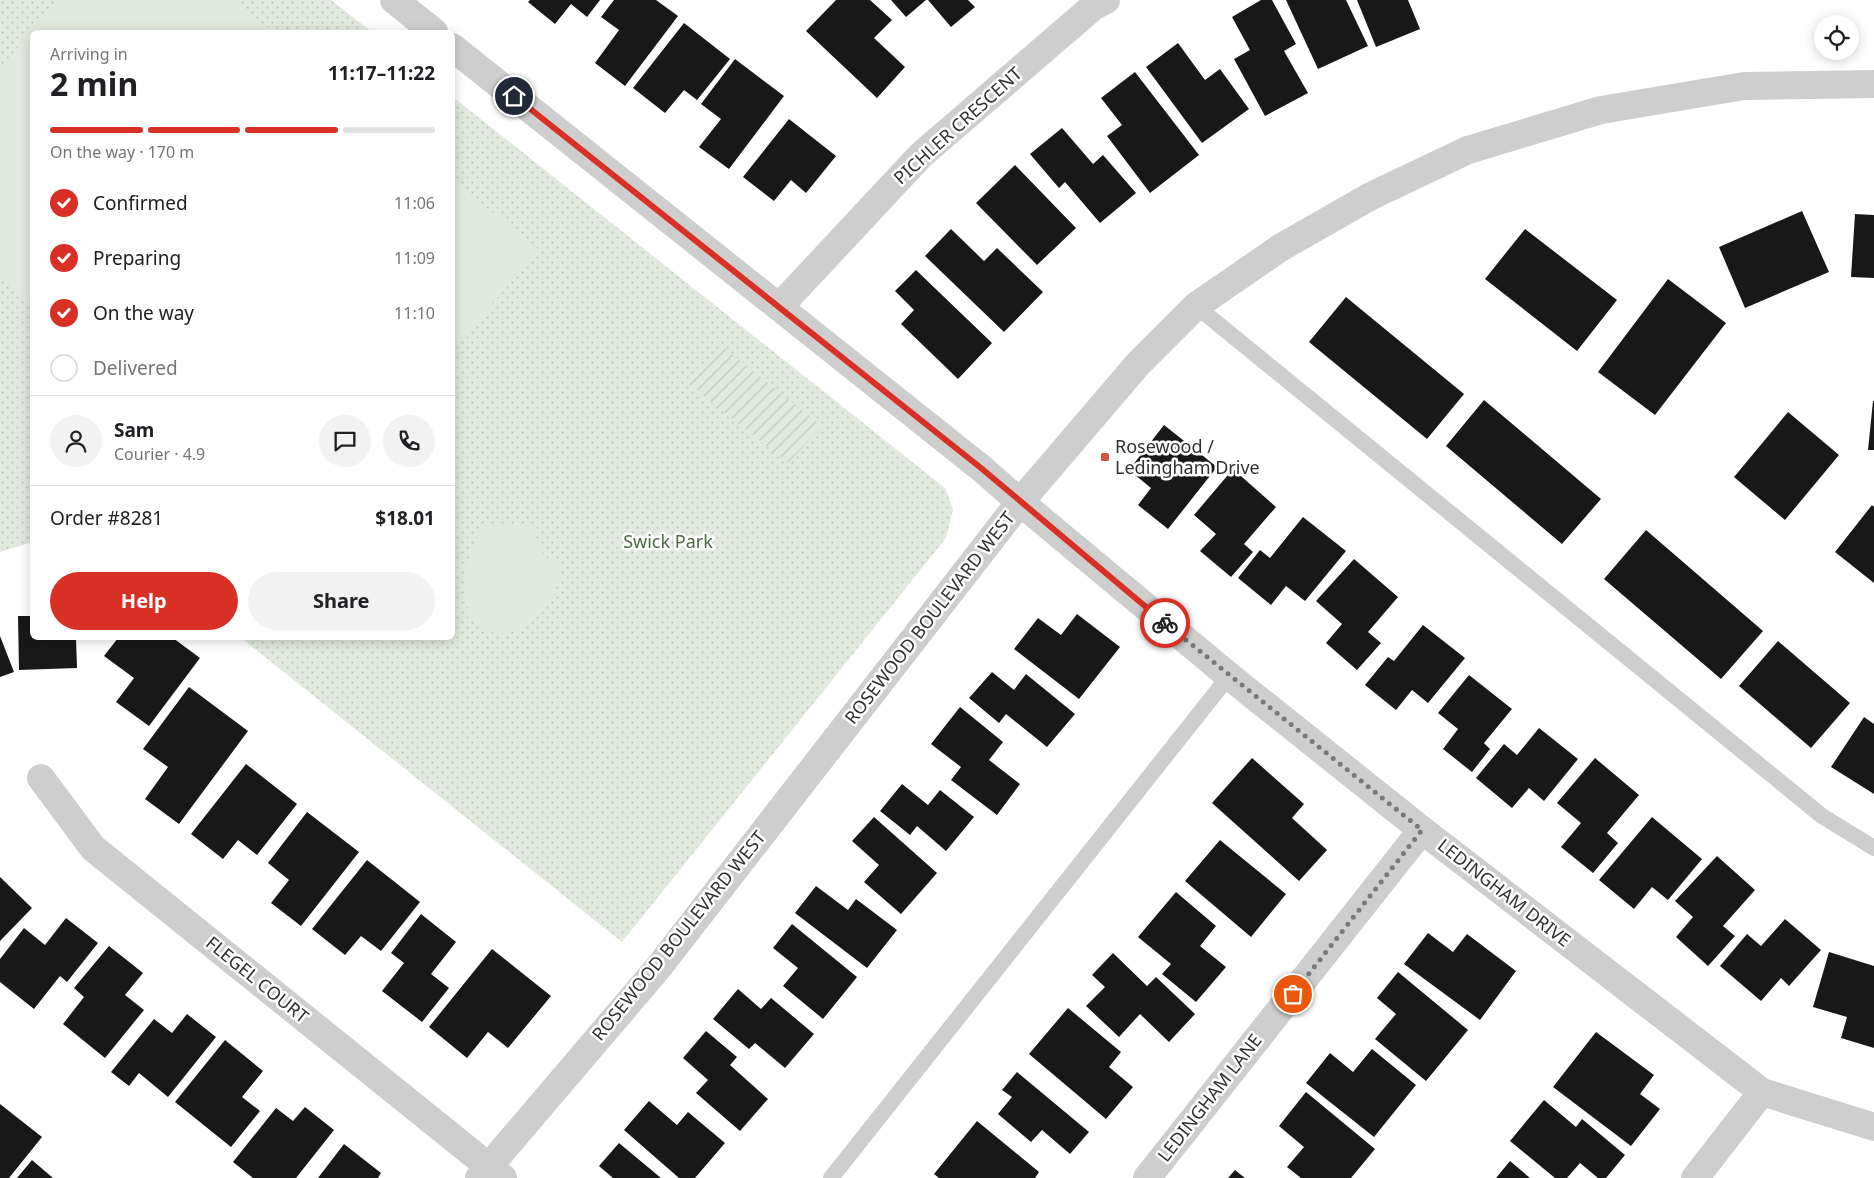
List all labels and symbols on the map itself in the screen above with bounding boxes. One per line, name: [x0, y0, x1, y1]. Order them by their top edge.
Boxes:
street label: PICHLER CRESCENT: [888, 61, 1027, 189]
pin: [493, 75, 535, 117]
place label: Rosewood / Ledingham Drive: [1115, 434, 1260, 479]
marker: Rosewood / Ledingham Drive: [1099, 451, 1111, 463]
street label: ROSEWOOD BOULEVARD WEST: [839, 506, 1020, 728]
park label: Swick Park: [623, 529, 713, 553]
courier: [1140, 598, 1190, 648]
street label: ROSEWOOD BOULEVARD WEST: [586, 826, 770, 1045]
street label: LEDINGHAM DRIVE: [1433, 833, 1576, 952]
street label: FLEGEL COURT: [201, 930, 314, 1028]
pin: [1272, 973, 1314, 1015]
street label: LEDINGHAM LANE: [1152, 1029, 1267, 1166]

